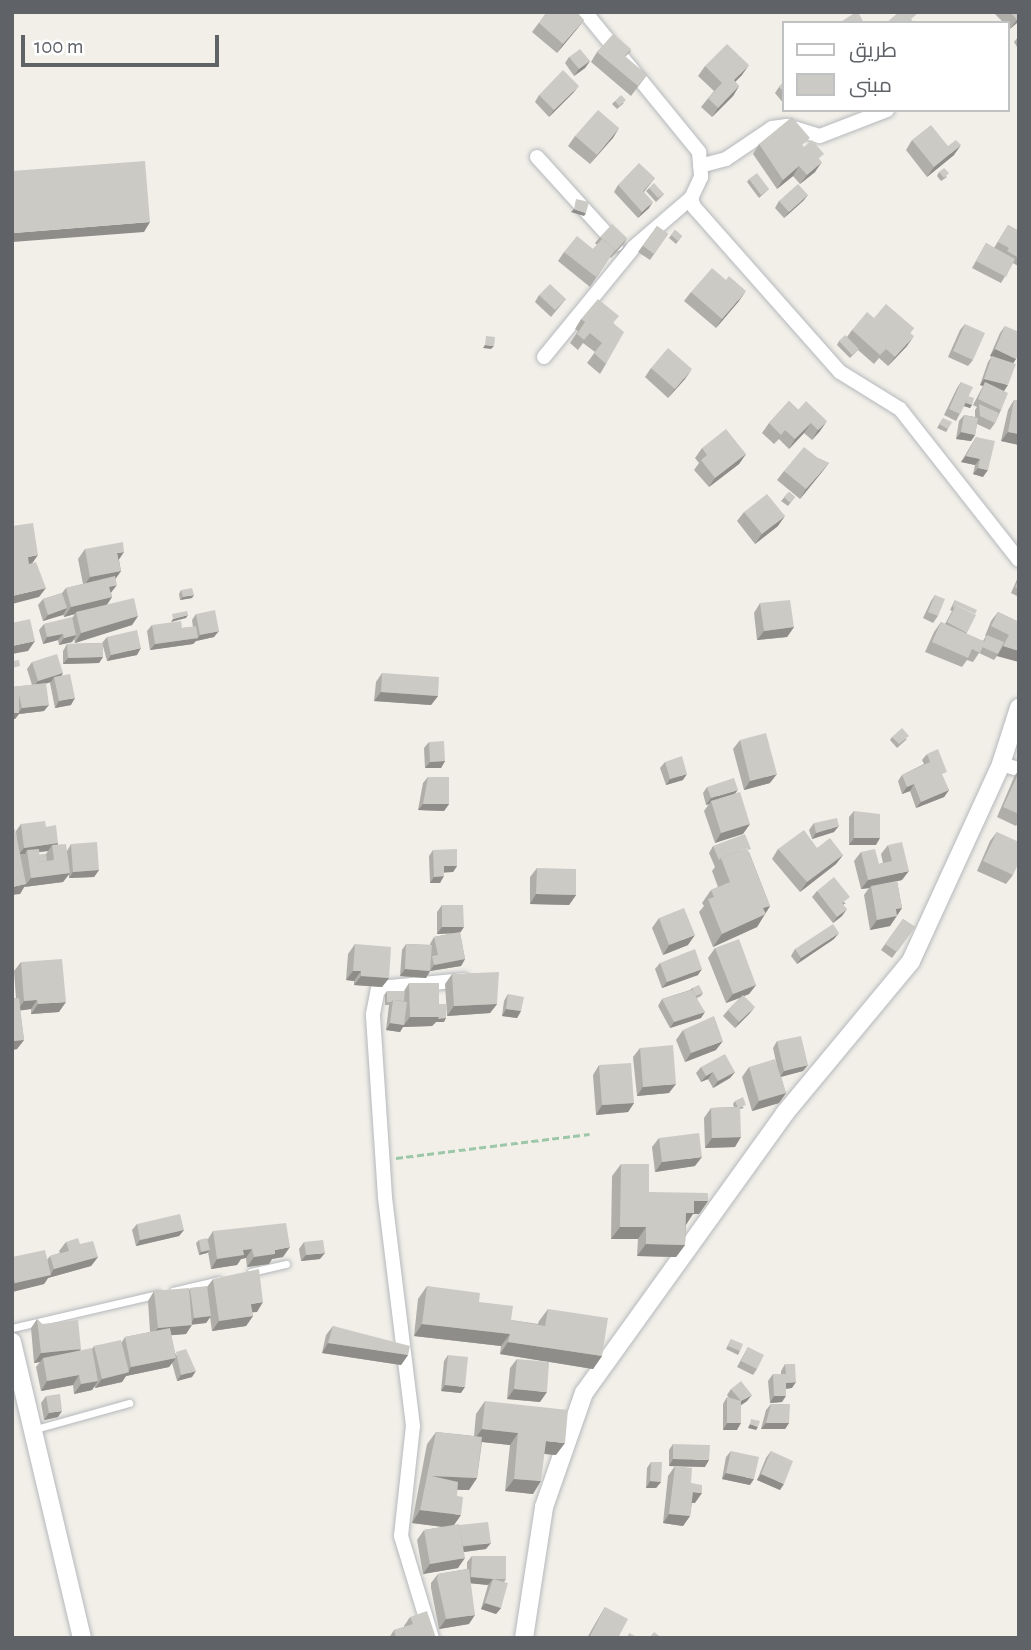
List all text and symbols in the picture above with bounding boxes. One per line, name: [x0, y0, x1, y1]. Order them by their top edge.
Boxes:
scale bar: [24, 21, 222, 65]
legend: [782, 21, 1010, 112]
text: 100 m: [34, 36, 84, 57]
text: طريق: [849, 40, 897, 61]
text: مبنى: [849, 75, 892, 96]

